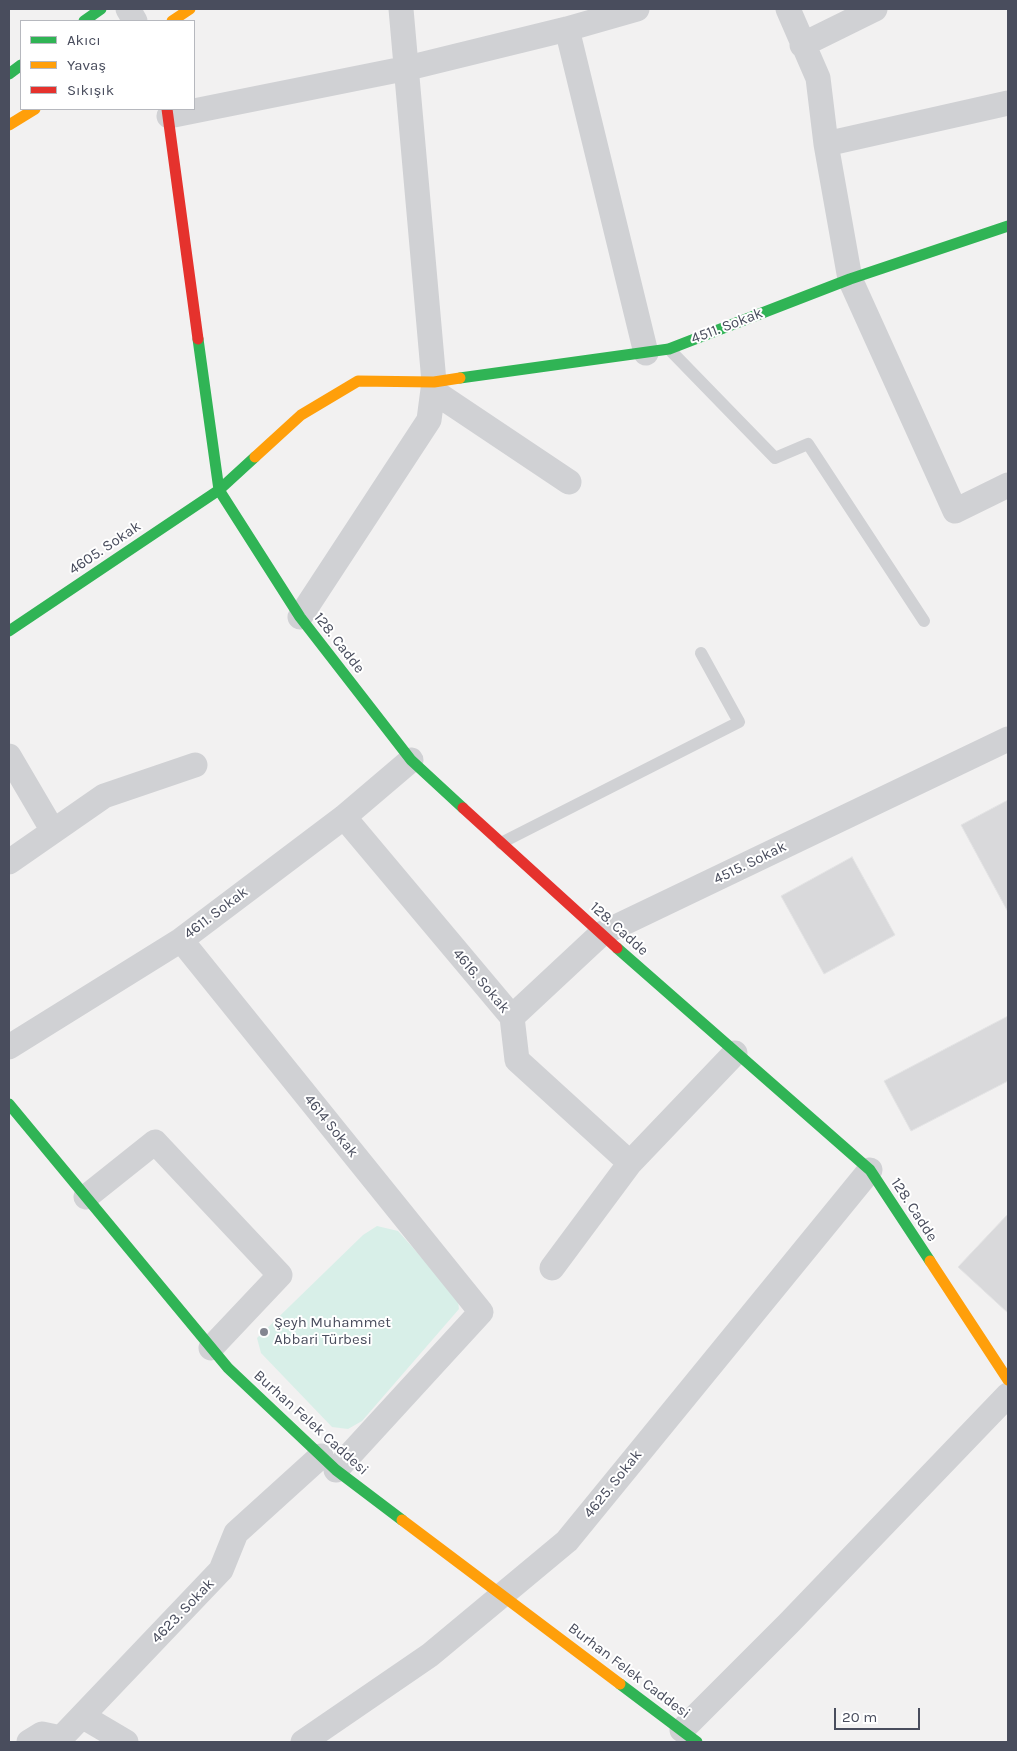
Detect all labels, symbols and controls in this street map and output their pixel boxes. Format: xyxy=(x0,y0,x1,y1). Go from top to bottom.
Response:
legend xyxy=(20,20,195,110)
text: Akıcı xyxy=(67,31,101,49)
text: Yavaş xyxy=(67,56,106,74)
text: Sıkışık xyxy=(67,81,114,99)
street label: 4511. Sokak xyxy=(689,304,765,348)
street label: 4605. Sokak xyxy=(66,517,144,579)
street label: 128. Cadde xyxy=(310,609,368,677)
street label: 4515. Sokak xyxy=(711,838,789,888)
street label: 4611. Sokak xyxy=(180,883,252,943)
street label: 128. Cadde xyxy=(586,898,652,960)
street label: 4616. Sokak xyxy=(449,945,513,1017)
street label: 4614 Sokak xyxy=(300,1091,362,1161)
street label: 128. Cadde xyxy=(887,1175,941,1245)
place label: Şeyh Muhammet Abbari Türbesi xyxy=(274,1314,391,1349)
marker: Şeyh Muhammet Abbari Türbesi xyxy=(258,1326,270,1338)
street label: Burhan Felek Caddesi xyxy=(250,1367,372,1479)
street label: 4625. Sokak xyxy=(580,1446,646,1522)
street label: 4623. Sokak xyxy=(148,1575,218,1647)
street label: Burhan Felek Caddesi xyxy=(564,1619,694,1723)
scale bar xyxy=(837,1698,923,1730)
text: 20 m xyxy=(842,1708,877,1726)

